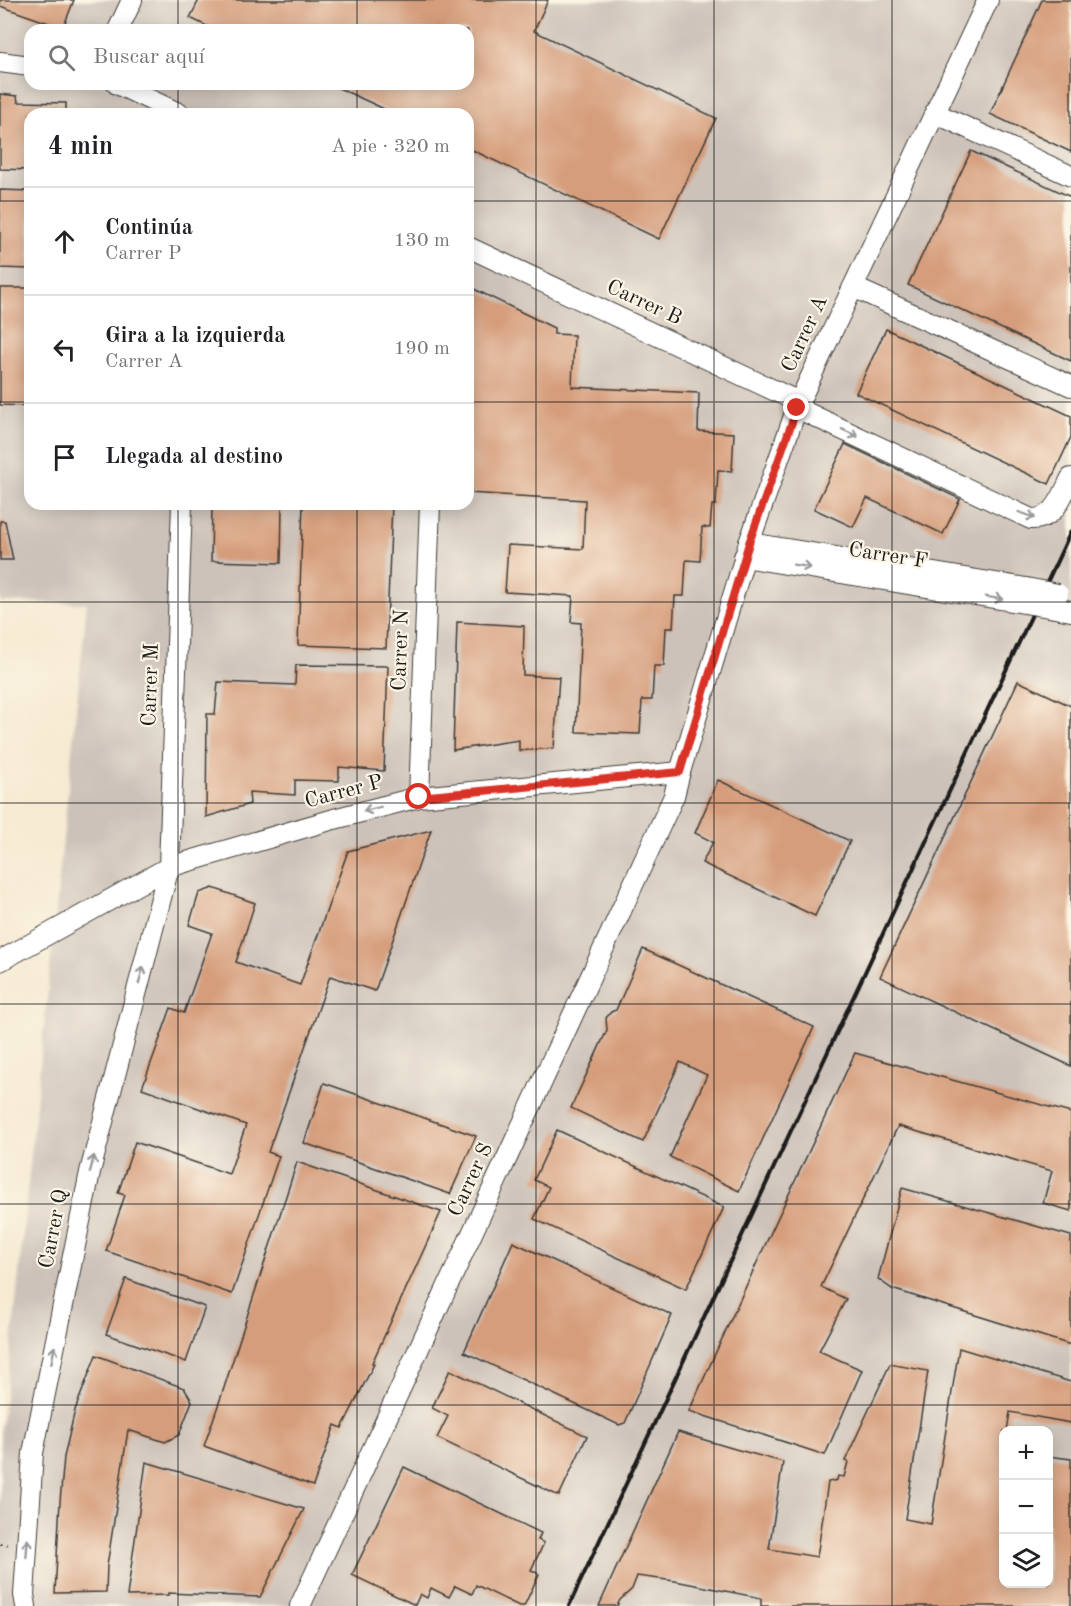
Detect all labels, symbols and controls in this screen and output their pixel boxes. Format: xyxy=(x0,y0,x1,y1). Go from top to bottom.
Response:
search box xyxy=(24,24,474,90)
icon: search xyxy=(45,41,78,74)
text: Buscar aquí xyxy=(93,46,205,68)
text: 4 min xyxy=(48,134,113,160)
text: A pie · 320 m xyxy=(331,137,450,157)
text: Continúa xyxy=(105,217,193,239)
icon: ahead xyxy=(48,225,81,258)
text: 130 m xyxy=(394,231,450,251)
text: Carrer P xyxy=(105,244,181,264)
street label: Carrer B xyxy=(603,277,685,329)
street label: Carrer A xyxy=(778,292,832,376)
text: Gira a la izquierda xyxy=(105,325,285,347)
icon: left xyxy=(48,333,81,366)
text: 190 m xyxy=(394,339,450,359)
text: Carrer A xyxy=(105,352,183,372)
route end xyxy=(783,394,809,420)
one-way arrow xyxy=(840,427,858,439)
icon: arrive xyxy=(48,441,81,474)
text: Llegada al destino xyxy=(105,446,283,468)
one-way arrow xyxy=(1017,511,1035,522)
street label: Carrer F xyxy=(847,539,929,573)
one-way arrow xyxy=(792,561,811,572)
one-way arrow xyxy=(984,593,1004,604)
street label: Carrer N xyxy=(389,609,413,691)
street label: Carrer M xyxy=(139,643,163,727)
street label: Carrer P xyxy=(303,771,385,813)
route start xyxy=(405,783,431,809)
one-way arrow xyxy=(363,804,382,816)
one-way arrow xyxy=(136,966,147,985)
street label: Carrer S xyxy=(445,1140,497,1220)
one-way arrow xyxy=(87,1155,99,1174)
street label: Carrer Q xyxy=(36,1187,72,1271)
one-way arrow xyxy=(48,1346,59,1365)
map controls xyxy=(999,1426,1053,1588)
button: + xyxy=(999,1426,1053,1480)
button: − xyxy=(999,1480,1053,1534)
button: layers xyxy=(999,1534,1053,1588)
one-way arrow xyxy=(22,1538,33,1558)

